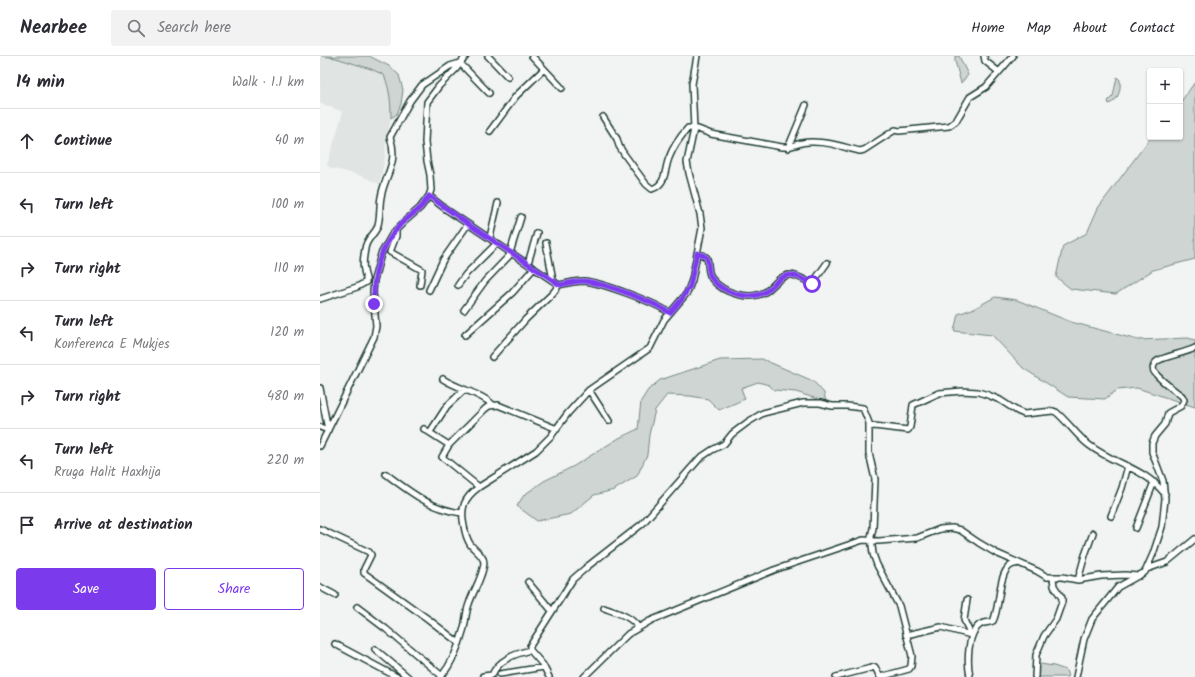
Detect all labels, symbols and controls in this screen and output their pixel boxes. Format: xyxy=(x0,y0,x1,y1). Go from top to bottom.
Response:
search box xyxy=(111,10,391,46)
text: Nearbee xyxy=(20,13,87,43)
text: Search here xyxy=(157,16,231,40)
icon: search xyxy=(125,17,147,39)
text: Home xyxy=(971,17,1005,39)
text: Map xyxy=(1027,17,1051,39)
text: About xyxy=(1073,17,1107,39)
text: Contact xyxy=(1129,17,1175,39)
map controls xyxy=(1147,68,1183,140)
button: + xyxy=(1147,68,1183,104)
text: 14 min xyxy=(16,69,65,96)
text: Walk · 1.1 km xyxy=(232,72,304,93)
button: − xyxy=(1147,104,1183,140)
text: Continue xyxy=(54,129,112,153)
icon: ahead xyxy=(16,130,38,152)
text: 40 m xyxy=(275,130,304,151)
text: Turn left xyxy=(54,193,114,217)
icon: left xyxy=(16,194,38,216)
text: 100 m xyxy=(271,194,304,215)
text: Turn right xyxy=(54,257,121,281)
icon: right xyxy=(16,258,38,280)
text: 110 m xyxy=(274,258,304,279)
route start xyxy=(803,275,821,293)
route end xyxy=(365,295,383,313)
text: Turn left xyxy=(54,310,114,334)
icon: left xyxy=(16,322,38,344)
text: 120 m xyxy=(270,322,304,343)
text: Konferenca E Mukjes xyxy=(54,334,170,355)
text: Turn right xyxy=(54,385,121,409)
icon: right xyxy=(16,386,38,408)
text: 480 m xyxy=(267,386,304,407)
text: Turn left xyxy=(54,438,114,462)
icon: left xyxy=(16,450,38,472)
text: 220 m xyxy=(267,450,304,471)
text: Rruga Halit Haxhija xyxy=(54,462,161,483)
text: Arrive at destination xyxy=(54,513,193,537)
icon: arrive xyxy=(16,514,38,536)
button: Save xyxy=(16,568,156,610)
button: Share xyxy=(164,568,304,610)

